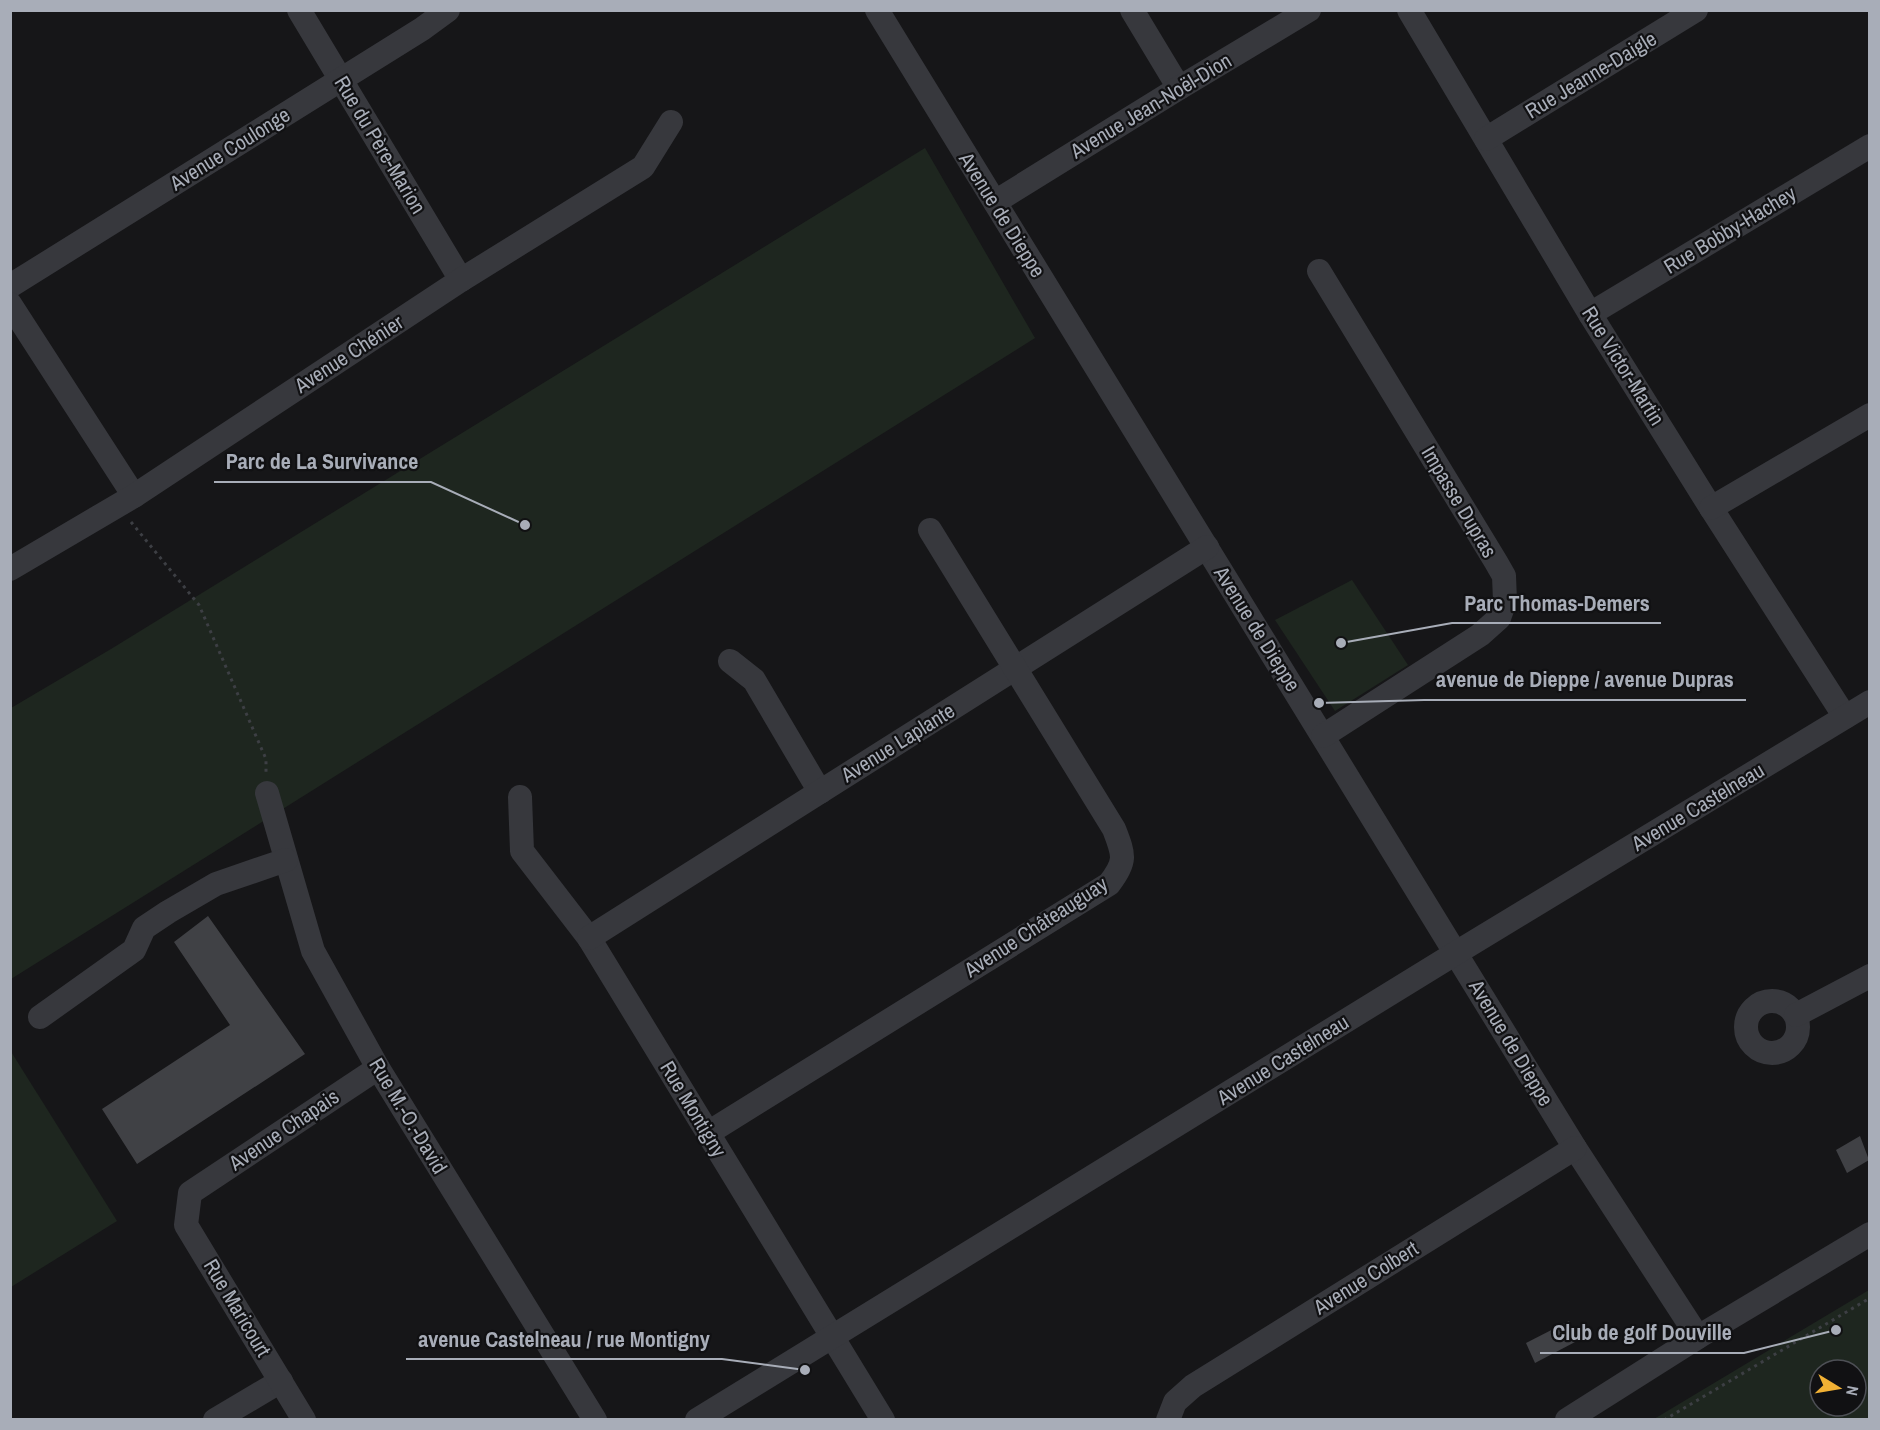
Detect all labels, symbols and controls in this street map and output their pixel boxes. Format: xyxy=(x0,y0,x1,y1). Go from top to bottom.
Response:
street label: Rue Jeanne-Daigle xyxy=(1520,24,1662,125)
street label: Avenue Jean-Noël-Dion xyxy=(1064,46,1237,166)
street label: Rue du Père-Marion xyxy=(328,70,433,219)
street label: Avenue Coulonge xyxy=(163,100,295,198)
street label: Avenue de Dieppe xyxy=(952,146,1052,283)
street label: Rue Bobby-Hachey xyxy=(1658,178,1802,280)
street label: Rue Victor-Martin xyxy=(1575,301,1672,431)
street label: Avenue Chénier xyxy=(288,307,409,400)
street label: Impasse Dupras xyxy=(1415,441,1504,563)
callout: Parc de La Survivance xyxy=(214,442,431,482)
text: Parc de La Survivance xyxy=(226,446,418,476)
street label: Avenue de Dieppe xyxy=(1207,560,1307,697)
callout: Parc Thomas-Demers xyxy=(1452,583,1661,623)
text: Parc Thomas-Demers xyxy=(1464,588,1650,618)
callout: avenue de Dieppe / avenue Dupras xyxy=(1424,660,1746,700)
text: avenue de Dieppe / avenue Dupras xyxy=(1436,664,1734,694)
street label: Avenue Laplante xyxy=(835,696,960,790)
street label: Avenue Castelneau xyxy=(1625,756,1770,858)
street label: Avenue Châteauguay xyxy=(958,869,1113,984)
street label: Avenue de Dieppe xyxy=(1462,973,1561,1111)
street label: Avenue Castelneau xyxy=(1211,1008,1354,1112)
street label: Rue M.-O.-David xyxy=(362,1052,454,1179)
street label: Rue Montigny xyxy=(653,1055,734,1162)
street label: Avenue Chapais xyxy=(222,1082,344,1178)
street label: Avenue Colbert xyxy=(1307,1234,1424,1322)
street label: Rue Maricourt xyxy=(197,1254,278,1362)
callout: Club de golf Douville xyxy=(1540,1313,1744,1353)
text: Club de golf Douville xyxy=(1552,1317,1732,1347)
callout: avenue Castelneau / rue Montigny xyxy=(406,1319,722,1359)
text: avenue Castelneau / rue Montigny xyxy=(418,1324,710,1354)
north arrow xyxy=(1808,1358,1868,1418)
text: N xyxy=(1841,1384,1864,1398)

